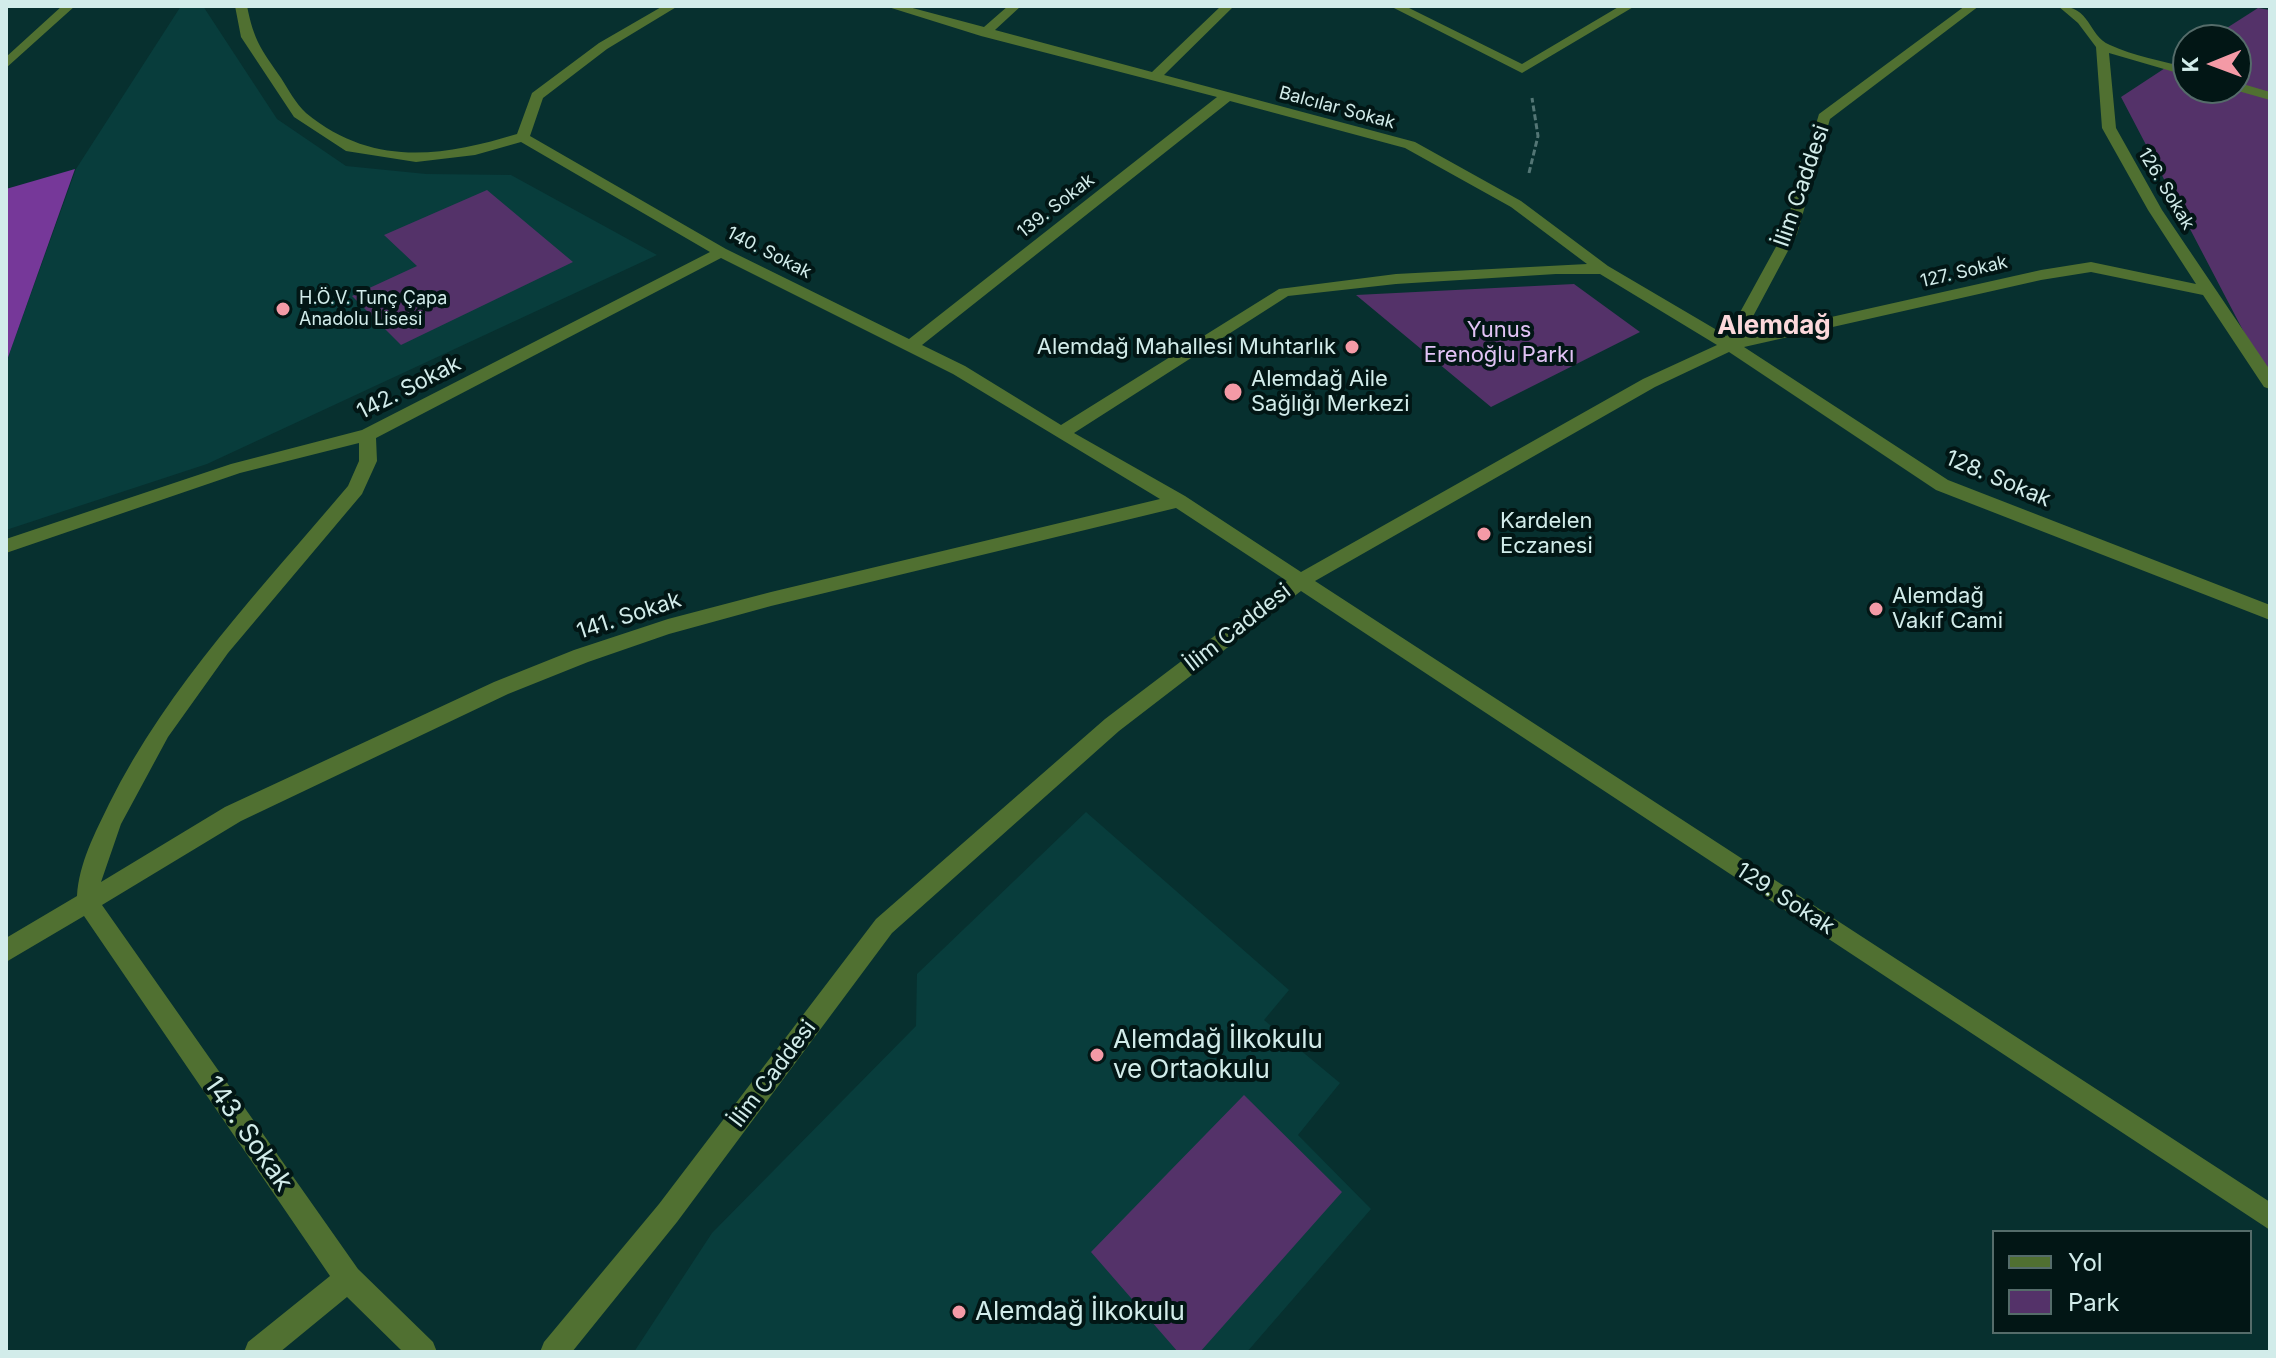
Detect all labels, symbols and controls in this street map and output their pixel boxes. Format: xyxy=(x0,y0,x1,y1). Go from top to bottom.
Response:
north arrow xyxy=(2172,24,2252,104)
text: K xyxy=(2177,56,2203,73)
street label: Balcılar Sokak xyxy=(1277,82,1397,134)
street label: İlim Caddesi xyxy=(1769,122,1835,250)
street label: 126. Sokak xyxy=(2133,144,2199,234)
street label: 139. Sokak xyxy=(1013,169,1099,243)
street label: 140. Sokak xyxy=(723,222,815,284)
street label: 127. Sokak xyxy=(1918,252,2010,292)
place label: H.Ö.V. Tunç Çapa Anadolu Lisesi xyxy=(299,288,447,330)
marker: H.Ö.V. Tunç Çapa Anadolu Lisesi xyxy=(274,300,292,318)
district label: Alemdağ xyxy=(1717,310,1831,342)
park label: Yunus Erenoğlu Parkı xyxy=(1424,317,1574,368)
place label: Alemdağ Mahallesi Muhtarlık xyxy=(1037,334,1336,360)
marker: Alemdağ Mahallesi Muhtarlık xyxy=(1343,338,1361,356)
street label: 142. Sokak xyxy=(353,351,465,425)
place label: Alemdağ Aile Sağlığı Merkezi xyxy=(1251,366,1410,418)
marker: Alemdağ Aile Sağlığı Merkezi xyxy=(1222,381,1244,403)
street label: 128. Sokak xyxy=(1941,445,2055,513)
place label: Kardelen Eczanesi xyxy=(1500,508,1593,560)
marker: Kardelen Eczanesi xyxy=(1475,525,1493,543)
street label: İlim Caddesi xyxy=(1180,578,1296,678)
place label: Alemdağ Vakıf Cami xyxy=(1892,583,2003,634)
street label: 141. Sokak xyxy=(574,587,684,645)
marker: Alemdağ Vakıf Cami xyxy=(1867,600,1885,618)
street label: 129. Sokak xyxy=(1731,857,1839,941)
street label: İlim Caddesi xyxy=(724,1015,822,1133)
place label: Alemdağ İlkokulu ve Ortaokulu xyxy=(1113,1024,1323,1086)
marker: Alemdağ İlkokulu ve Ortaokulu xyxy=(1088,1046,1106,1064)
street label: 143. Sokak xyxy=(197,1071,299,1197)
legend xyxy=(1992,1230,2252,1334)
text: Yol xyxy=(2068,1248,2103,1277)
text: Park xyxy=(2068,1288,2119,1317)
place label: Alemdağ İlkokulu xyxy=(975,1296,1185,1328)
marker: Alemdağ İlkokulu xyxy=(950,1303,968,1321)

